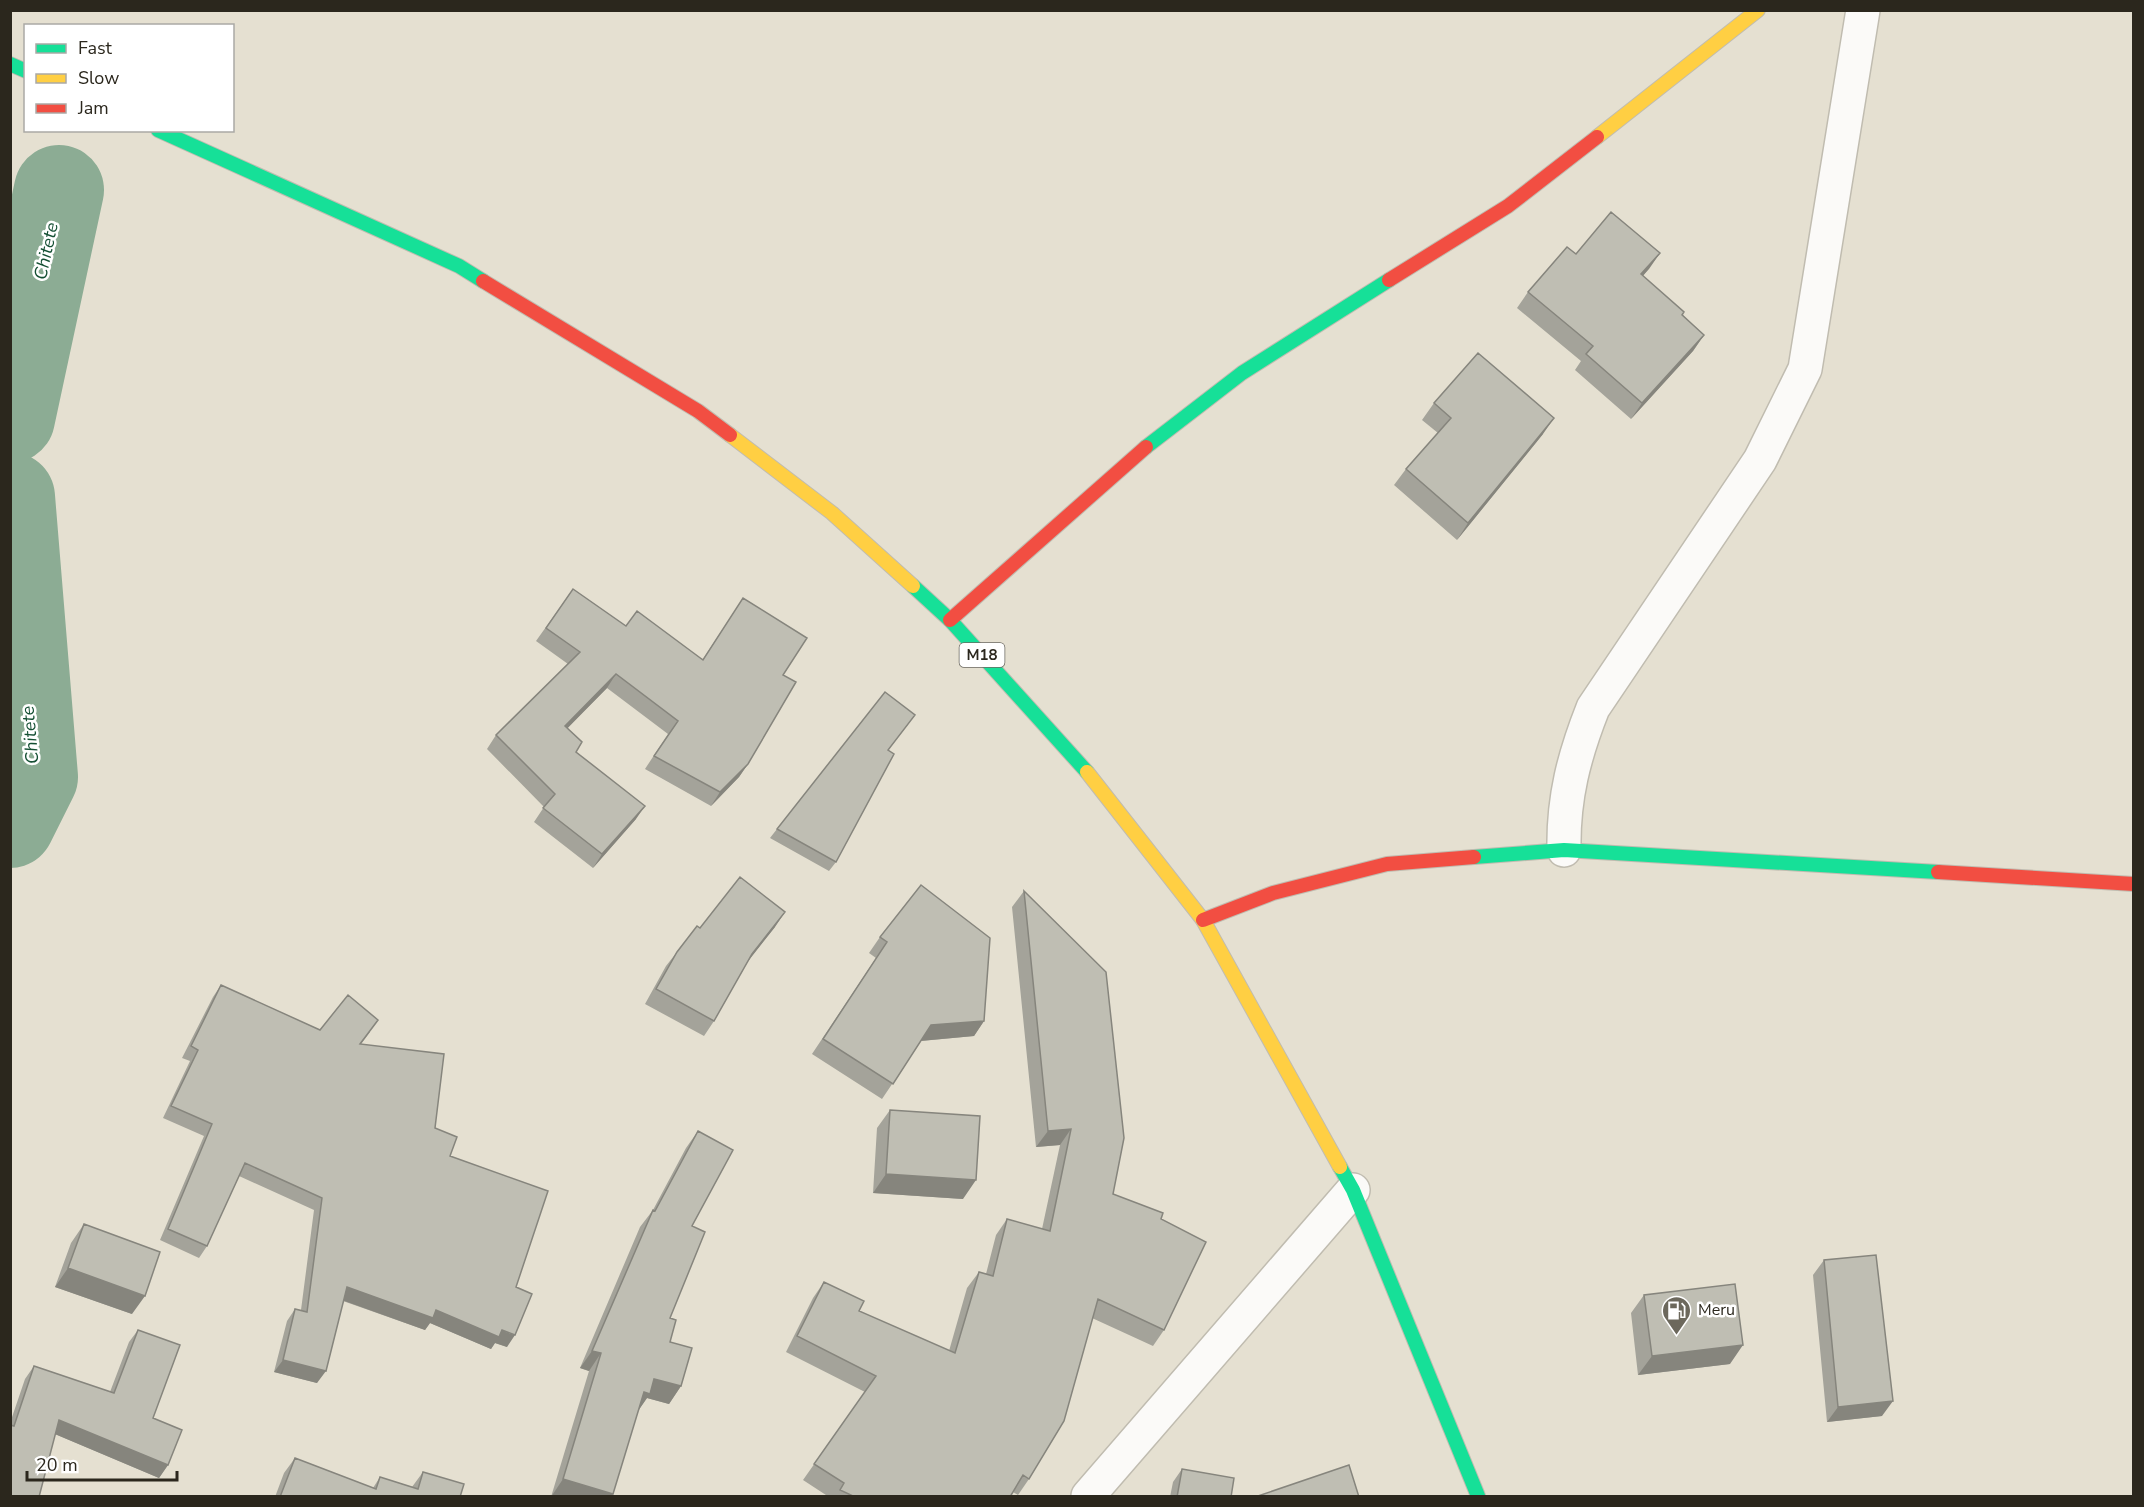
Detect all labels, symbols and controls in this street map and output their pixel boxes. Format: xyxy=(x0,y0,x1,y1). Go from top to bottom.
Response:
legend xyxy=(24,24,234,132)
text: Fast xyxy=(78,36,113,60)
text: Slow xyxy=(78,66,119,90)
text: Jam xyxy=(77,96,109,120)
water label: Chitete xyxy=(28,220,64,282)
road number: M18 xyxy=(960,643,1004,667)
water label: Chitete xyxy=(15,705,44,765)
fuel station icon: Meru xyxy=(1661,1294,1693,1336)
place label: Meru xyxy=(1698,1299,1735,1321)
scale bar xyxy=(27,1444,177,1482)
text: 20 m xyxy=(36,1453,78,1477)

